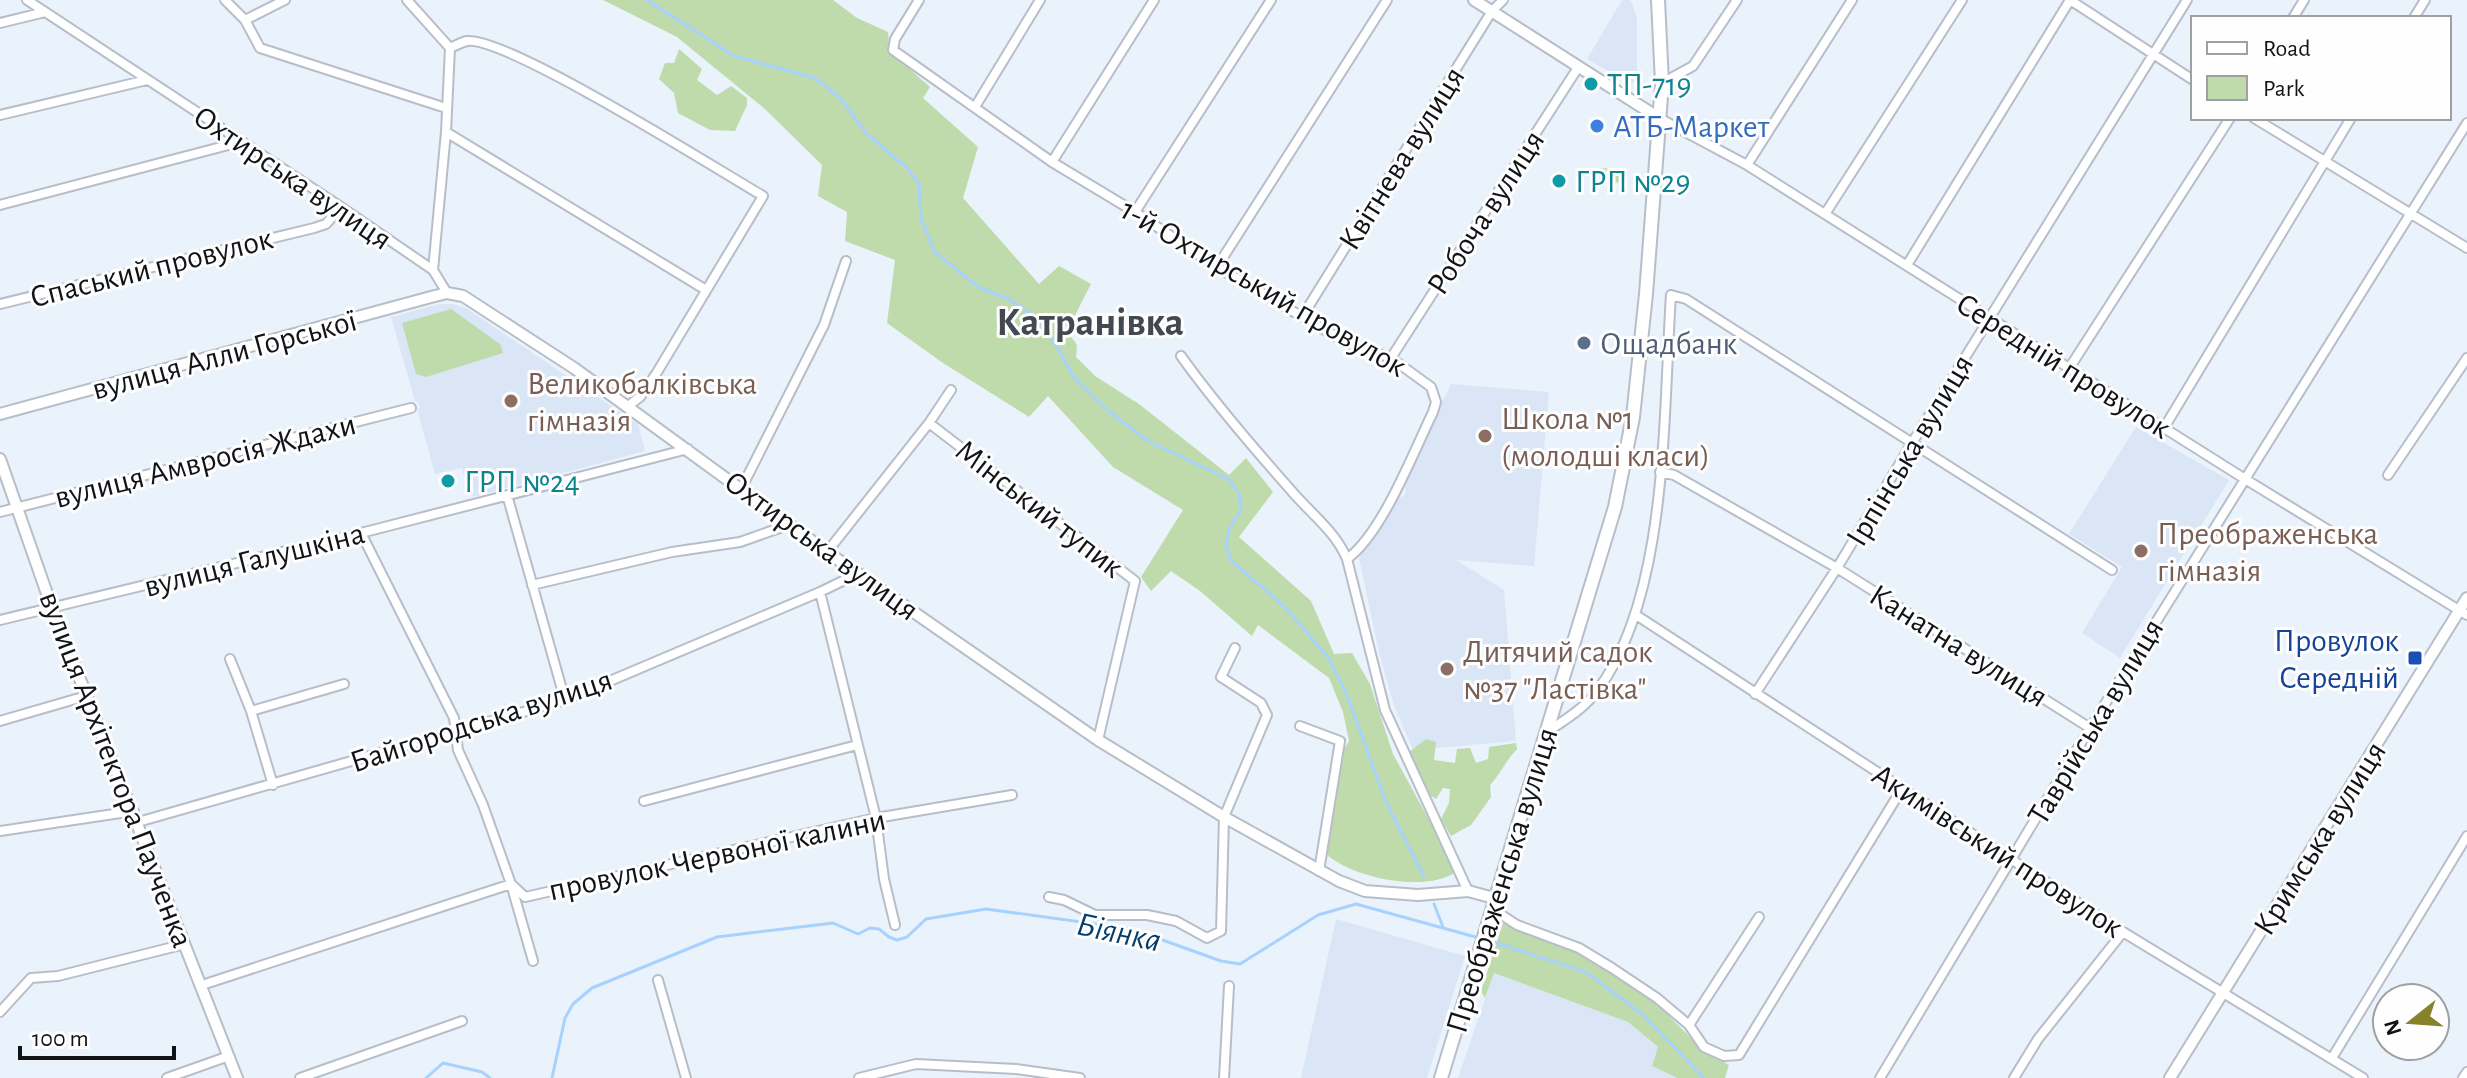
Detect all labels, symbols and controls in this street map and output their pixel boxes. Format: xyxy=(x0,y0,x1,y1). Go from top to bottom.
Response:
legend xyxy=(2191,16,2451,120)
text: Road xyxy=(2263,37,2311,61)
street label: Квітнева вулиця xyxy=(1333,61,1471,256)
place label: ТП-719 xyxy=(1607,69,1692,101)
marker: ТП-719 xyxy=(1582,75,1600,93)
text: Park xyxy=(2263,77,2304,101)
street label: Охтирська вулиця xyxy=(188,100,397,256)
place label: АТБ-Маркет xyxy=(1613,111,1770,143)
marker: АТБ-Маркет xyxy=(1588,117,1606,135)
street label: Робоча вулиця xyxy=(1421,125,1551,300)
place label: ГРП №29 xyxy=(1575,166,1691,198)
marker: ГРП №29 xyxy=(1550,172,1568,190)
street label: 1-й Охтирський провулок xyxy=(1115,193,1412,383)
street label: Спаський провулок xyxy=(27,222,276,314)
street label: Середній провулок xyxy=(1951,287,2177,445)
district label: Катранівка xyxy=(996,303,1184,343)
street label: вулиця Алли Горської xyxy=(89,304,360,406)
place label: Ощадбанк xyxy=(1600,328,1738,360)
marker: Ощадбанк xyxy=(1575,334,1593,352)
street label: Ірпінська вулиця xyxy=(1840,349,1979,552)
place label: Великобалківська гімназія xyxy=(527,368,757,437)
marker: Великобалківська гімназія xyxy=(502,392,520,410)
place label: Школа №1 (молодші класи) xyxy=(1501,403,1710,472)
street label: вулиця Амвросія Ждахи xyxy=(51,408,359,514)
marker: Школа №1 (молодші класи) xyxy=(1476,427,1494,445)
street label: Мінський тупик xyxy=(950,434,1129,584)
street label: Охтирська вулиця xyxy=(718,465,924,627)
place label: ГРП №24 xyxy=(464,466,580,498)
marker: ГРП №24 xyxy=(439,472,457,490)
street label: вулиця Галушкіна xyxy=(141,517,368,603)
place label: Преображенська гімназія xyxy=(2157,518,2378,587)
marker: Преображенська гімназія xyxy=(2132,542,2150,560)
street label: Канатна вулиця xyxy=(1864,578,2053,713)
street label: вулиця Архітектора Паученка xyxy=(33,587,199,952)
street label: Таврійська вулиця xyxy=(2022,613,2170,830)
place label: Провулок Середній xyxy=(2274,625,2399,694)
place label: Дитячий садок №37 "Ластівка" xyxy=(1463,636,1653,705)
marker: Провулок Середній xyxy=(2406,649,2424,667)
marker: Дитячий садок №37 "Ластівка" xyxy=(1438,660,1456,678)
street label: Байгородська вулиця xyxy=(346,663,616,778)
street label: Преображенська вулиця xyxy=(1440,724,1564,1037)
street label: Кримська вулиця xyxy=(2248,736,2392,941)
street label: Акимівський провулок xyxy=(1866,758,2129,944)
street label: провулок Червоної калини xyxy=(546,804,889,906)
water label: Біянка xyxy=(1073,907,1164,958)
north arrow xyxy=(2371,982,2451,1062)
scale bar xyxy=(20,1010,174,1060)
text: N xyxy=(2380,1017,2406,1038)
text: 100 m xyxy=(32,1027,89,1051)

